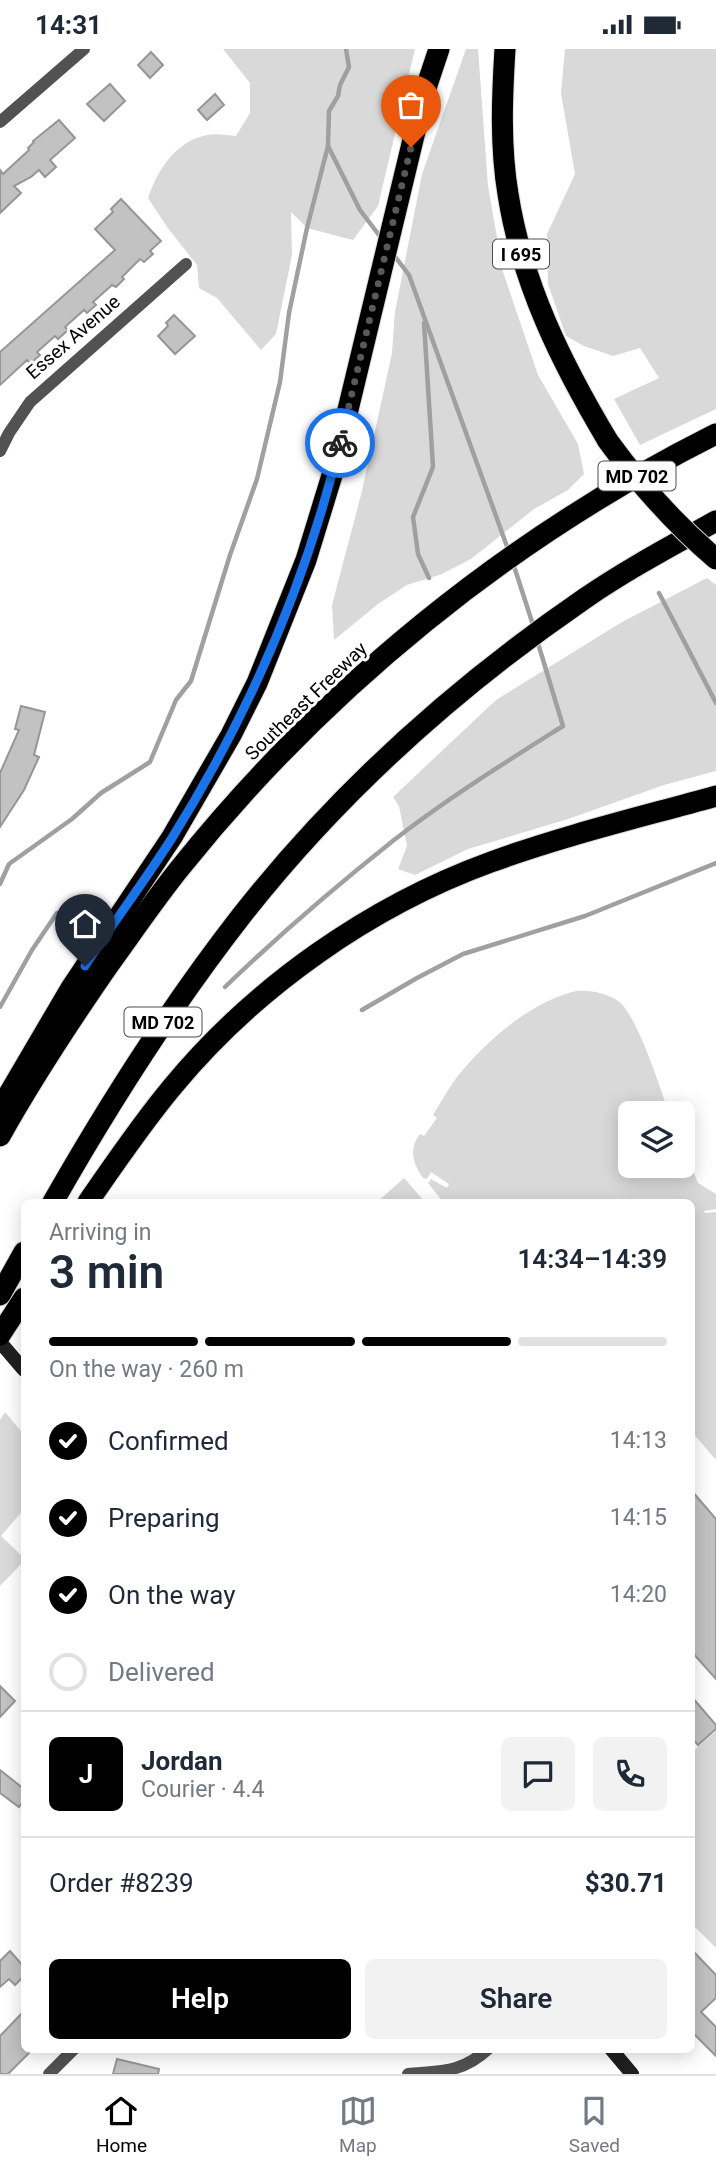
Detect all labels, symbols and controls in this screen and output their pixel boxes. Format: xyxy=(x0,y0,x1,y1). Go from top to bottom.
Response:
text: 14:31 xyxy=(35,10,102,40)
pin xyxy=(381,75,441,147)
icon: bag xyxy=(392,86,430,124)
road number: I 695 xyxy=(493,239,549,269)
street label: Essex Avenue xyxy=(21,290,125,384)
courier xyxy=(305,408,375,478)
icon: bike xyxy=(321,424,359,462)
road number: MD 702 xyxy=(598,461,676,491)
street label: Southeast Freeway xyxy=(240,637,372,765)
pin xyxy=(55,894,115,966)
icon: home xyxy=(66,905,104,943)
road number: MD 702 xyxy=(124,1007,202,1037)
map controls xyxy=(618,1101,695,1178)
button: layers xyxy=(618,1101,695,1178)
text: Arriving in xyxy=(49,1219,152,1246)
text: 14:34–14:39 xyxy=(517,1244,667,1274)
text: 3 min xyxy=(49,1245,164,1299)
text: On the way · 260 m xyxy=(49,1356,244,1383)
icon: check xyxy=(49,1422,87,1460)
text: Confirmed xyxy=(108,1426,229,1456)
text: 14:13 xyxy=(610,1427,667,1454)
icon: check xyxy=(49,1499,87,1537)
text: Preparing xyxy=(108,1503,220,1533)
text: 14:15 xyxy=(610,1504,667,1531)
icon: check xyxy=(49,1576,87,1614)
text: On the way xyxy=(108,1580,236,1610)
text: 14:20 xyxy=(610,1581,667,1608)
text: Delivered xyxy=(108,1657,215,1687)
button: chat xyxy=(501,1737,575,1811)
button: phone xyxy=(593,1737,667,1811)
text: Jordan xyxy=(141,1746,223,1776)
text: J xyxy=(79,1759,93,1789)
text: Courier · 4.4 xyxy=(141,1776,264,1803)
text: Order #8239 xyxy=(49,1868,194,1898)
text: $30.71 xyxy=(585,1868,667,1898)
button: Help xyxy=(49,1959,351,2039)
button: Share xyxy=(365,1959,667,2039)
tab: Home xyxy=(96,2092,147,2157)
tab: Map xyxy=(339,2092,377,2157)
tab: Saved xyxy=(569,2092,620,2157)

